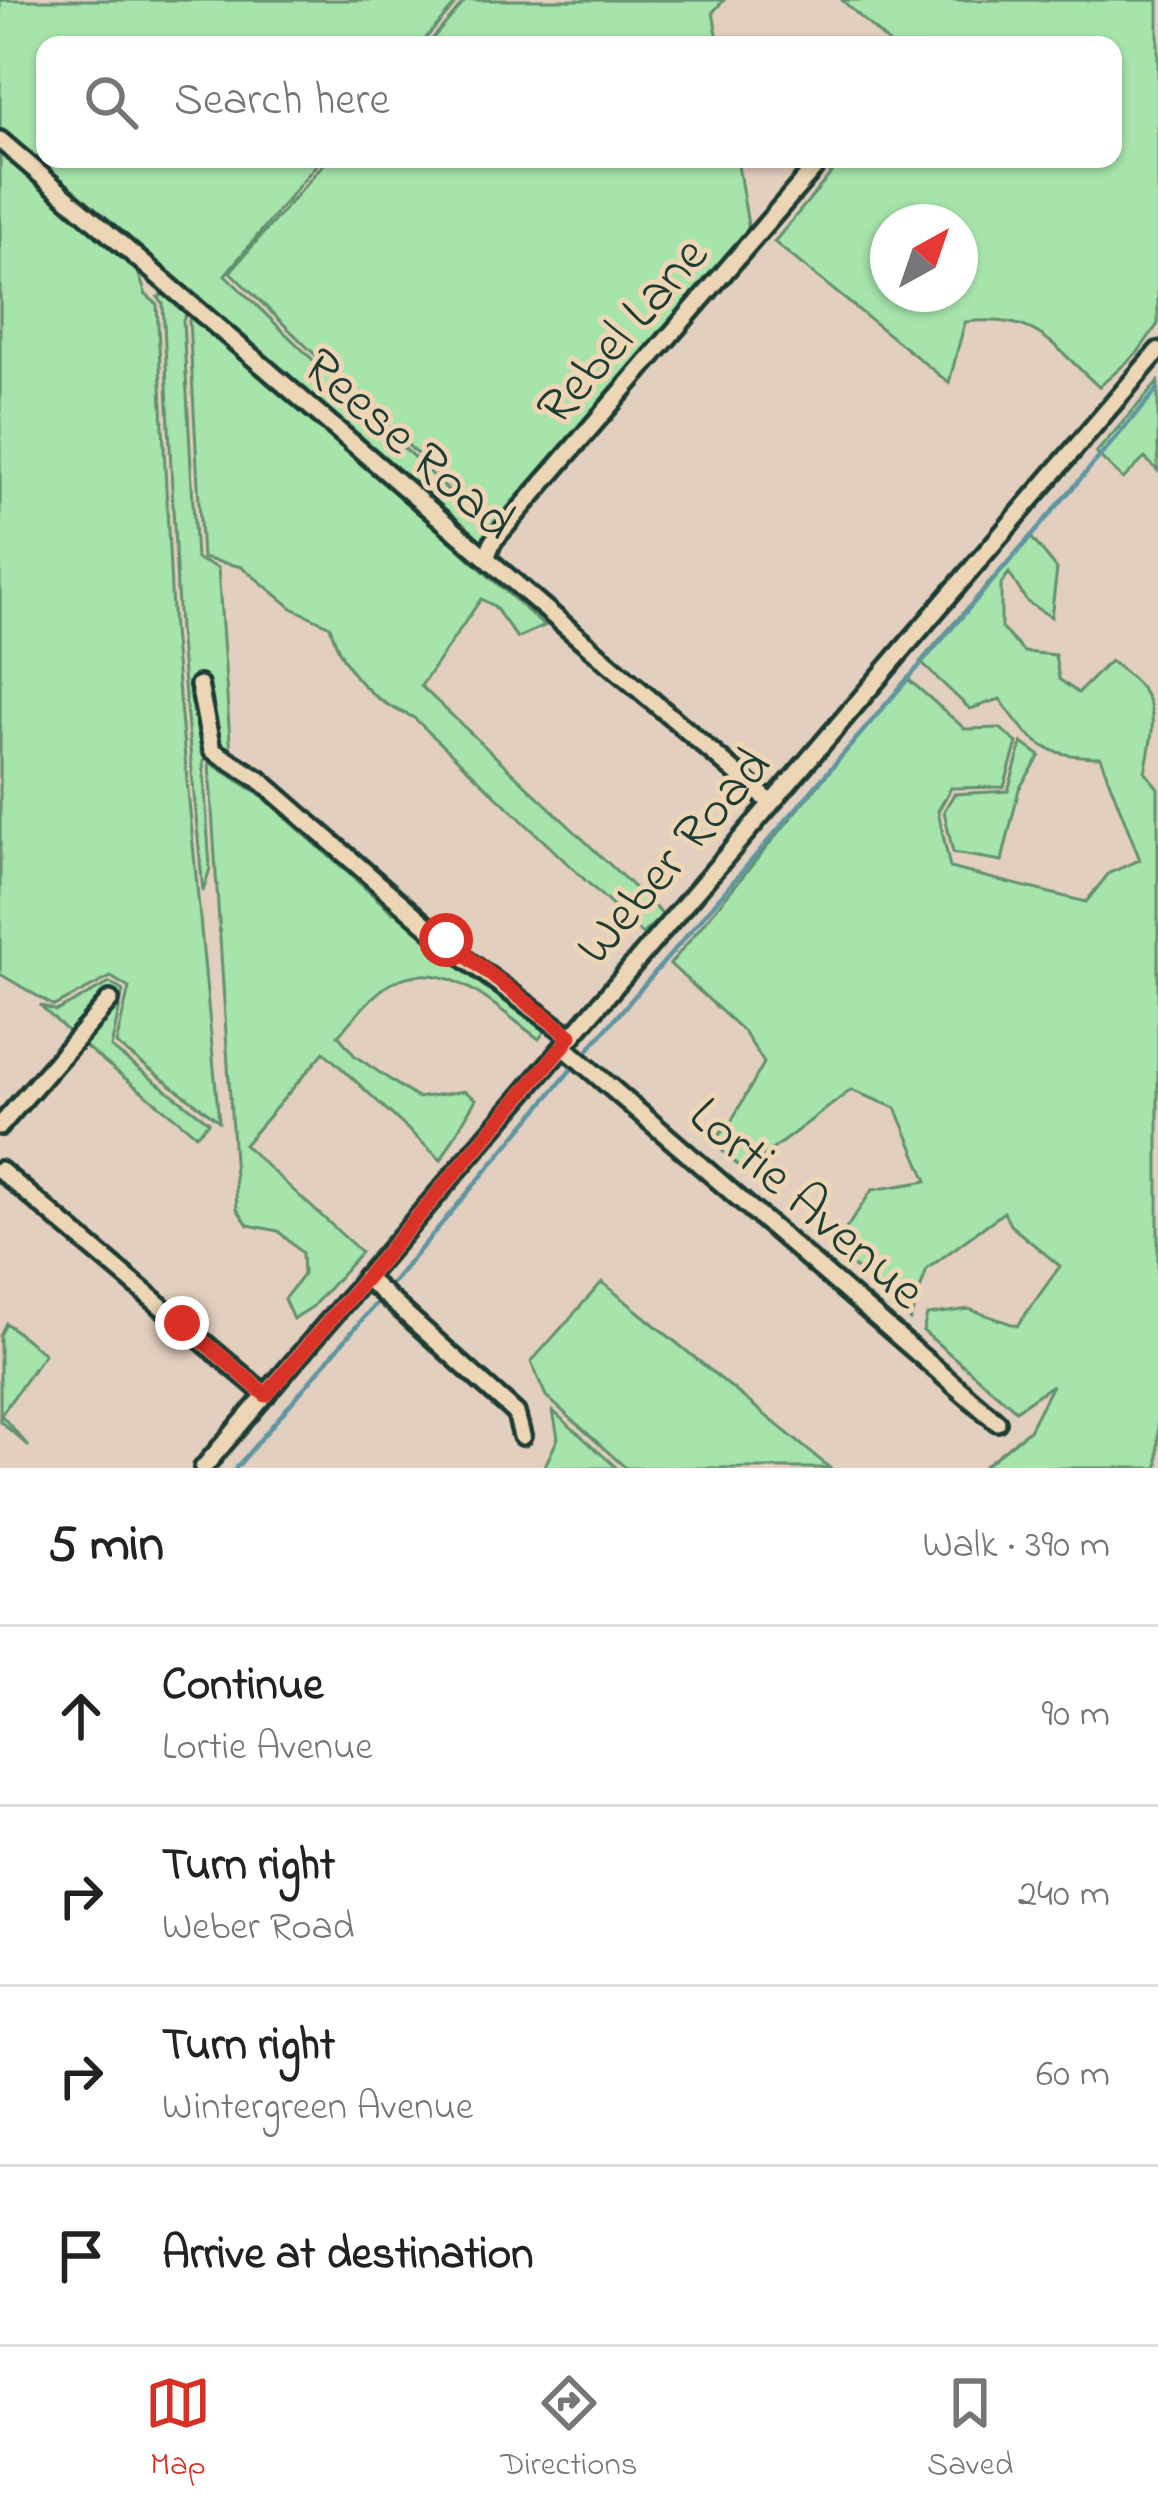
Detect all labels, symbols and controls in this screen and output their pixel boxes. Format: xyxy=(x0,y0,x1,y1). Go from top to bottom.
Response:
search box xyxy=(36,36,1122,168)
icon: search xyxy=(78,69,144,135)
text: Search here xyxy=(174,69,390,135)
north arrow xyxy=(870,204,978,312)
street label: Rebel Lane xyxy=(520,220,730,445)
street label: Reese Road xyxy=(283,332,531,562)
street label: Weber Road xyxy=(559,732,792,984)
route start xyxy=(419,913,473,967)
street label: Lortie Avenue xyxy=(669,1080,941,1331)
route end xyxy=(155,1296,209,1350)
text: 5 min xyxy=(48,1509,164,1584)
text: Walk · 390 m xyxy=(923,1518,1110,1575)
text: Continue xyxy=(162,1654,323,1720)
icon: ahead xyxy=(48,1683,114,1749)
text: 90 m xyxy=(1041,1687,1110,1744)
text: Lortie Avenue xyxy=(162,1720,373,1777)
text: Turn right xyxy=(162,1834,335,1900)
icon: right xyxy=(48,1863,114,1929)
text: 240 m xyxy=(1018,1867,1110,1924)
text: Weber Road xyxy=(162,1900,354,1957)
text: Turn right xyxy=(162,2014,335,2080)
icon: right xyxy=(48,2043,114,2109)
text: 60 m xyxy=(1036,2047,1110,2104)
text: Wintergreen Avenue xyxy=(162,2080,473,2137)
icon: arrive xyxy=(48,2223,114,2289)
text: Arrive at destination xyxy=(162,2223,533,2289)
tab: Map xyxy=(145,2370,211,2490)
tab: Directions xyxy=(500,2370,638,2490)
tab: Saved xyxy=(927,2370,1013,2490)

